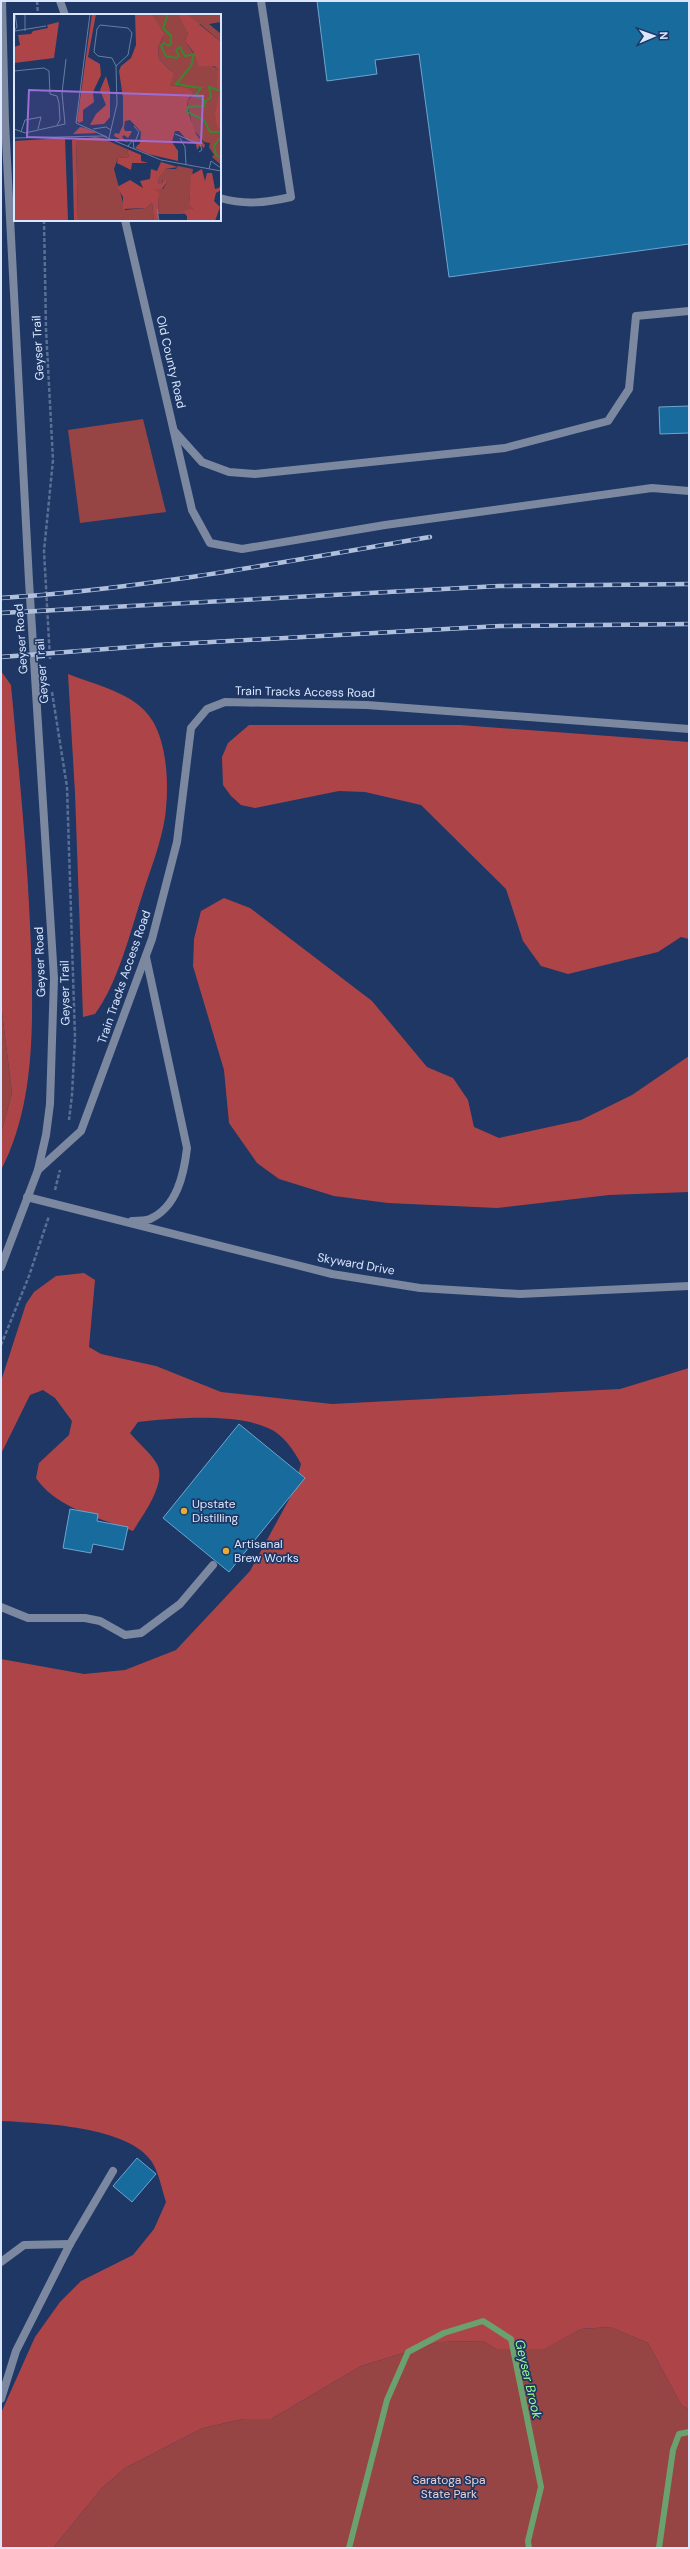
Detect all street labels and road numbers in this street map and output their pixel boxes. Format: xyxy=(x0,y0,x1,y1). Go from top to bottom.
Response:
street label: Old County Road xyxy=(153,314,189,410)
street label: Geyser Trail xyxy=(28,315,48,381)
street label: Geyser Road xyxy=(11,603,31,675)
street label: Geyser Trail xyxy=(32,638,52,704)
street label: Train Tracks Access Road xyxy=(235,683,375,701)
street label: Train Tracks Access Road xyxy=(94,908,154,1046)
street label: Geyser Road xyxy=(31,927,49,997)
street label: Geyser Trail xyxy=(56,960,74,1026)
street label: Skyward Drive xyxy=(316,1249,396,1279)

